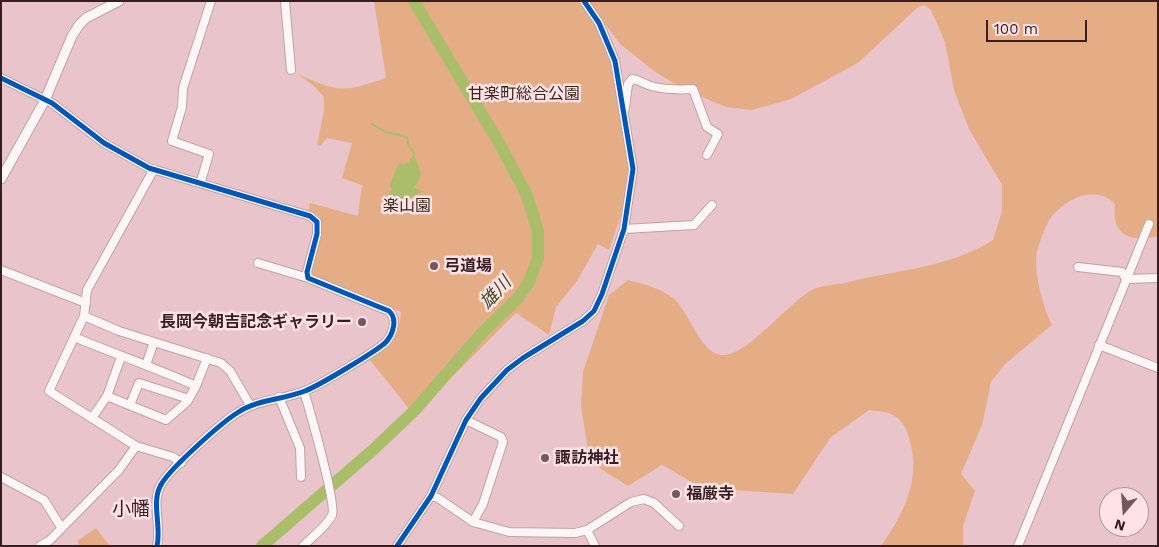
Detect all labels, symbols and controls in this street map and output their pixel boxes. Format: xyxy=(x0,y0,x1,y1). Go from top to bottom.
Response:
scale bar xyxy=(989,10,1090,42)
text: 100 m xyxy=(994,20,1038,38)
park label: 甘楽町総合公園 xyxy=(468,84,580,104)
park label: 楽山園 xyxy=(383,196,431,216)
place label: 弓道場 xyxy=(444,256,492,276)
marker: 弓道場 xyxy=(428,260,440,272)
water label: 雄川 xyxy=(476,272,516,314)
place label: 長岡今朝吉記念ギャラリー xyxy=(160,312,352,332)
marker: 長岡今朝吉記念ギャラリー xyxy=(356,316,368,328)
place label: 諏訪神社 xyxy=(555,448,619,468)
marker: 諏訪神社 xyxy=(539,452,551,464)
place label: 福厳寺 xyxy=(686,484,734,504)
north arrow xyxy=(1099,487,1149,537)
marker: 福厳寺 xyxy=(670,488,682,500)
district label: 小幡 xyxy=(112,498,150,520)
text: N xyxy=(1112,516,1127,535)

